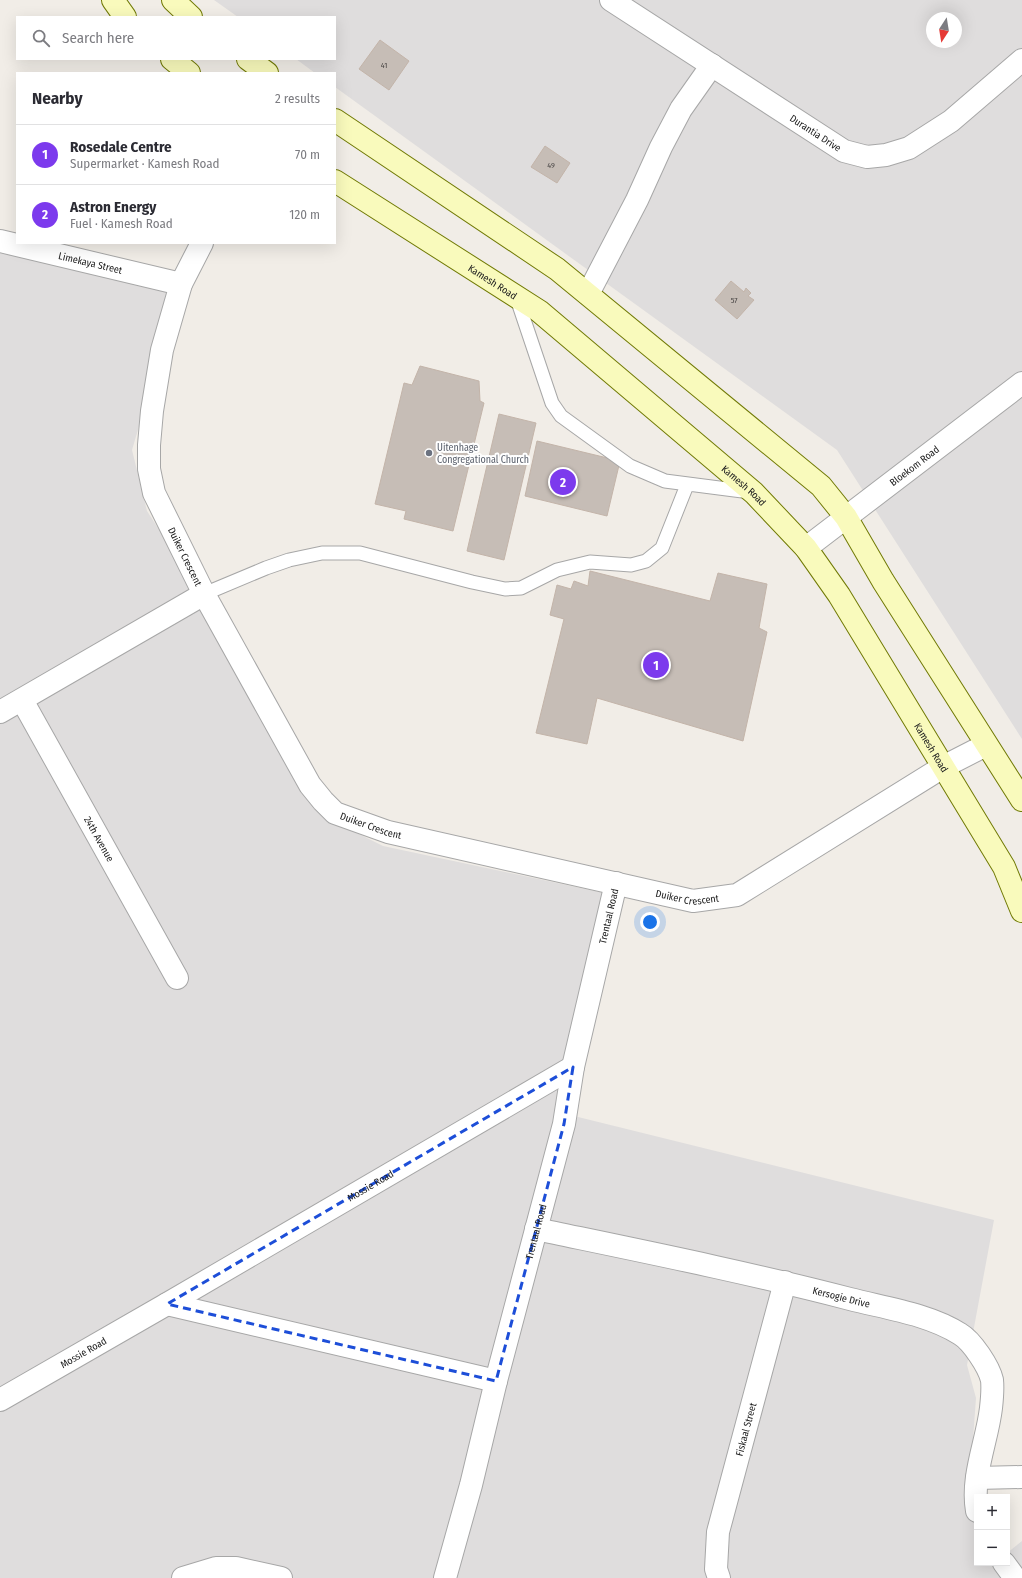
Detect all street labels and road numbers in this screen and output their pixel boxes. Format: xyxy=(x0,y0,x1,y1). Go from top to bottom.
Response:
street label: Durantia Drive xyxy=(787,113,843,155)
street label: Limekaya Street xyxy=(57,250,124,277)
street label: Kamesh Road xyxy=(466,262,519,302)
street label: Bloekom Road xyxy=(888,444,942,489)
street label: Kamesh Road xyxy=(719,463,768,509)
street label: Duiker Crescent xyxy=(165,526,204,589)
street label: Kamesh Road xyxy=(911,721,950,775)
street label: Duiker Crescent xyxy=(338,810,403,842)
street label: 24th Avenue xyxy=(81,815,116,864)
street label: Trentaal Road xyxy=(597,888,621,945)
street label: Duiker Crescent xyxy=(654,888,720,908)
street label: Mossie Road xyxy=(346,1168,396,1204)
street label: Trentaal Road xyxy=(523,1203,549,1261)
street label: Kersogie Drive xyxy=(811,1285,871,1311)
street label: Mossie Road xyxy=(58,1335,109,1371)
street label: Fiskaal Street xyxy=(734,1401,760,1457)

